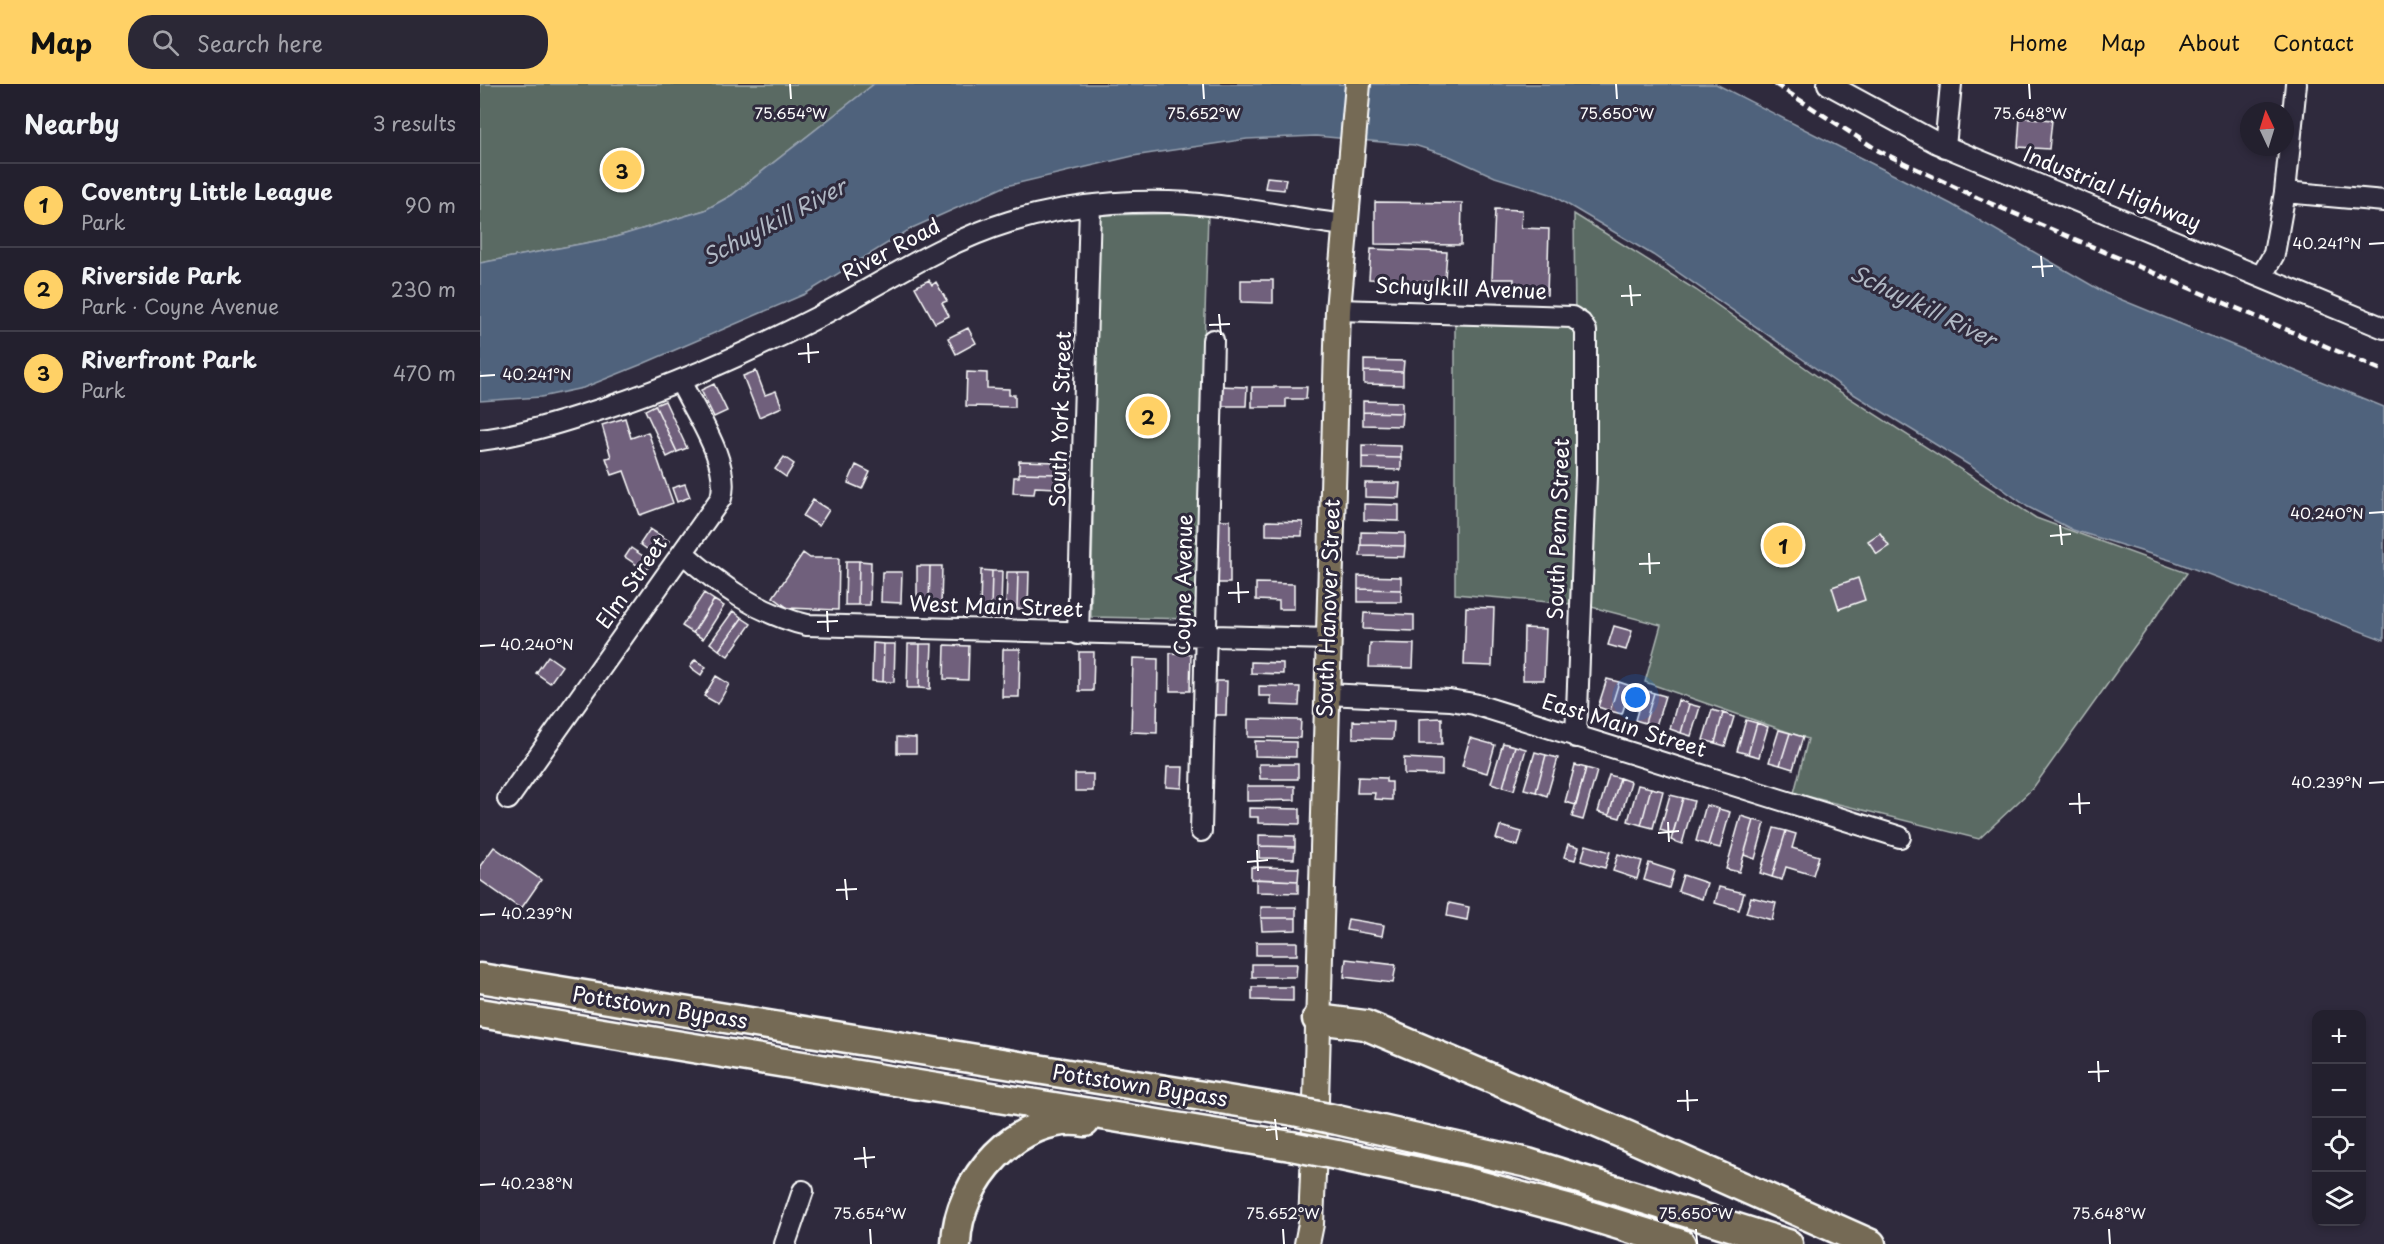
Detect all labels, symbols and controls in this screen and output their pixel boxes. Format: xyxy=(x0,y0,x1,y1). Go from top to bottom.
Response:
search box xyxy=(128,15,548,69)
text: Map xyxy=(30,21,92,64)
icon: search xyxy=(149,26,182,59)
text: Search here xyxy=(197,26,323,59)
text: Home xyxy=(2009,26,2068,58)
text: Map xyxy=(2101,26,2146,58)
text: About xyxy=(2179,26,2240,58)
text: Contact xyxy=(2273,26,2354,58)
text: 75.654°W xyxy=(754,101,828,124)
text: 75.652°W xyxy=(1167,101,1241,124)
text: 75.650°W xyxy=(1580,101,1655,124)
text: 75.648°W xyxy=(1993,101,2067,124)
north arrow xyxy=(2240,102,2294,156)
text: Nearby xyxy=(24,104,119,143)
text: 3 results xyxy=(373,108,456,138)
street label: Industrial Highway xyxy=(2019,137,2207,237)
pin: 3 xyxy=(602,148,642,193)
water label: Schuylkill River xyxy=(695,167,854,272)
text: Coventry Little League xyxy=(81,174,333,207)
text: 1 xyxy=(39,190,48,220)
text: 90 m xyxy=(405,190,456,220)
text: Park xyxy=(81,207,126,237)
street label: River Road xyxy=(835,209,945,288)
text: 40.241°N xyxy=(2293,231,2361,254)
water label: Schuylkill River xyxy=(1845,255,2005,356)
text: Riverside Park xyxy=(81,258,241,291)
street label: Schuylkill Avenue xyxy=(1375,268,1548,306)
text: 2 xyxy=(36,274,51,304)
text: 230 m xyxy=(391,274,456,304)
text: Park · Coyne Avenue xyxy=(81,291,279,321)
street label: South York Street xyxy=(1040,330,1078,508)
text: Riverfront Park xyxy=(81,342,257,375)
text: 3 xyxy=(37,358,50,388)
text: 470 m xyxy=(393,358,456,388)
text: 40.241°N xyxy=(503,362,571,385)
text: Park xyxy=(81,375,126,405)
pin: 2 xyxy=(1128,394,1168,438)
street label: South Penn Street xyxy=(1538,438,1576,620)
street label: South Hanover Street xyxy=(1307,498,1347,718)
text: 40.240°N xyxy=(2290,501,2364,524)
street label: Coyne Avenue xyxy=(1165,514,1199,656)
pin: 1 xyxy=(1764,522,1802,568)
street label: Elm Street xyxy=(587,529,674,635)
street label: West Main Street xyxy=(908,586,1084,624)
text: 40.240°N xyxy=(500,632,574,655)
your location xyxy=(1621,683,1650,712)
street label: East Main Street xyxy=(1539,684,1711,764)
text: 40.239°N xyxy=(2291,770,2363,793)
text: 40.239°N xyxy=(501,901,573,924)
street label: Pottstown Bypass xyxy=(570,976,750,1036)
map controls xyxy=(2312,1010,2366,1226)
button: + xyxy=(2312,1010,2366,1064)
street label: Pottstown Bypass xyxy=(1050,1054,1230,1114)
button: − xyxy=(2312,1064,2366,1118)
button: locate xyxy=(2312,1118,2366,1172)
text: 40.238°N xyxy=(501,1171,573,1194)
button: layers xyxy=(2312,1172,2366,1226)
text: 75.654°W xyxy=(833,1201,907,1224)
text: 75.652°W xyxy=(1246,1201,1320,1224)
text: 75.650°W xyxy=(1659,1201,1734,1224)
text: 75.648°W xyxy=(2072,1201,2146,1224)

